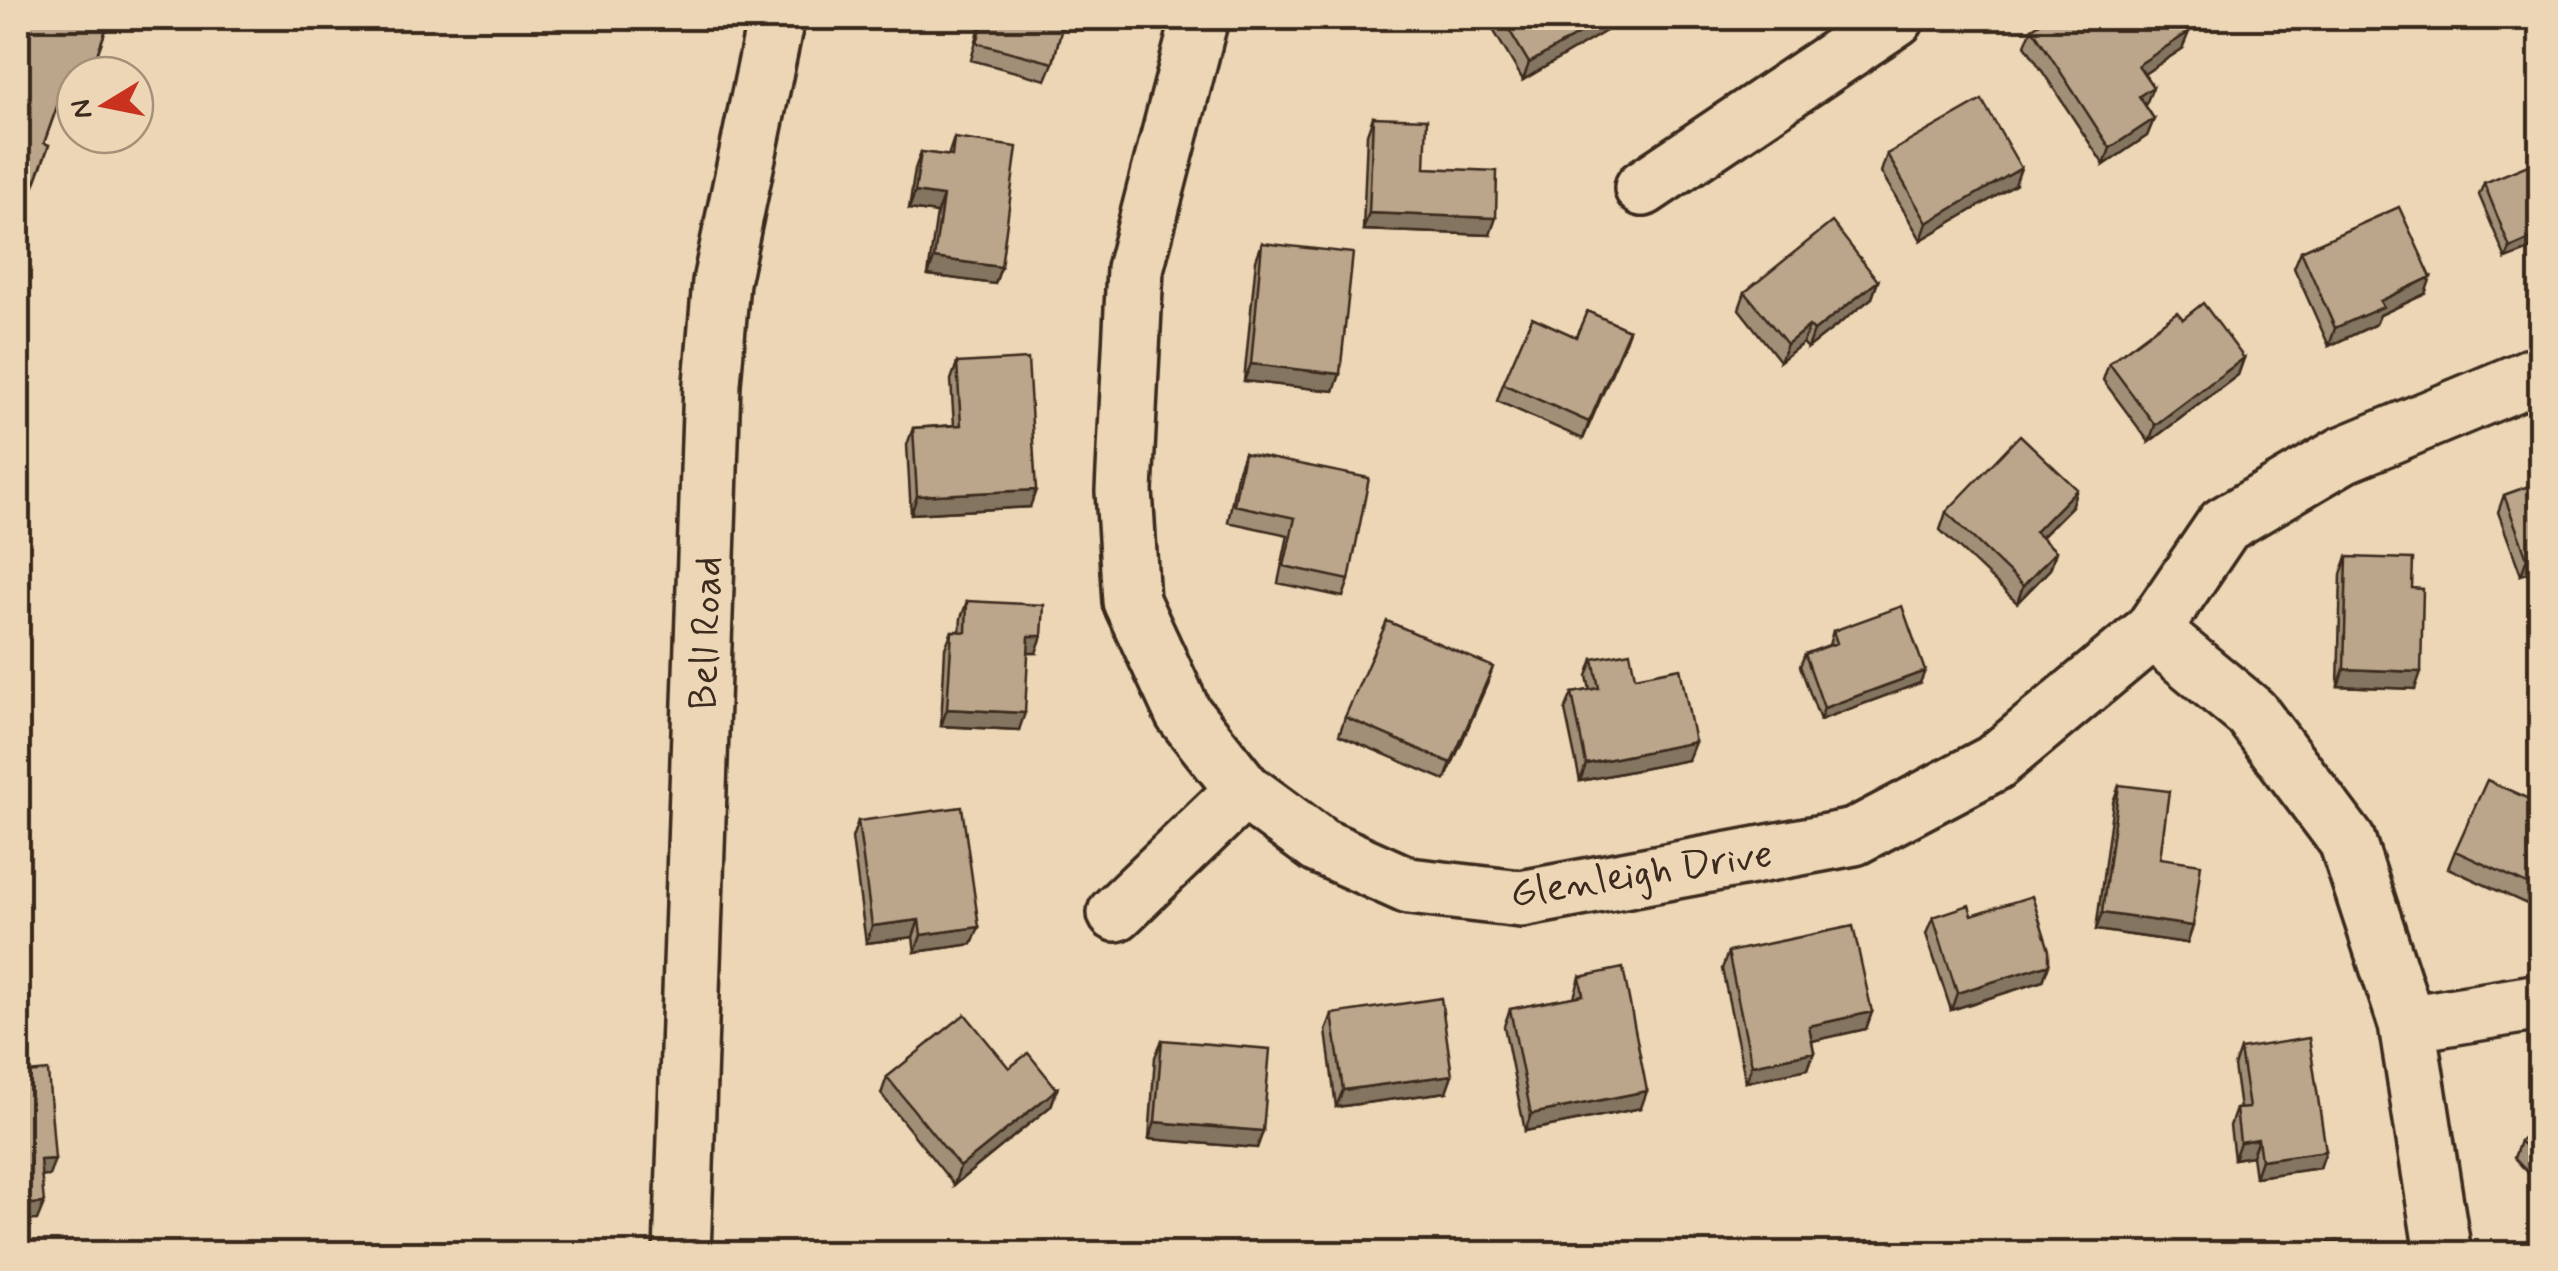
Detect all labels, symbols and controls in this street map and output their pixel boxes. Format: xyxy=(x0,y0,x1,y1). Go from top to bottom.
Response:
north arrow xyxy=(55,55,155,155)
text: N xyxy=(63,97,103,121)
street label: Bell Road xyxy=(678,555,736,711)
street label: Glenleigh Drive xyxy=(1506,829,1776,921)

